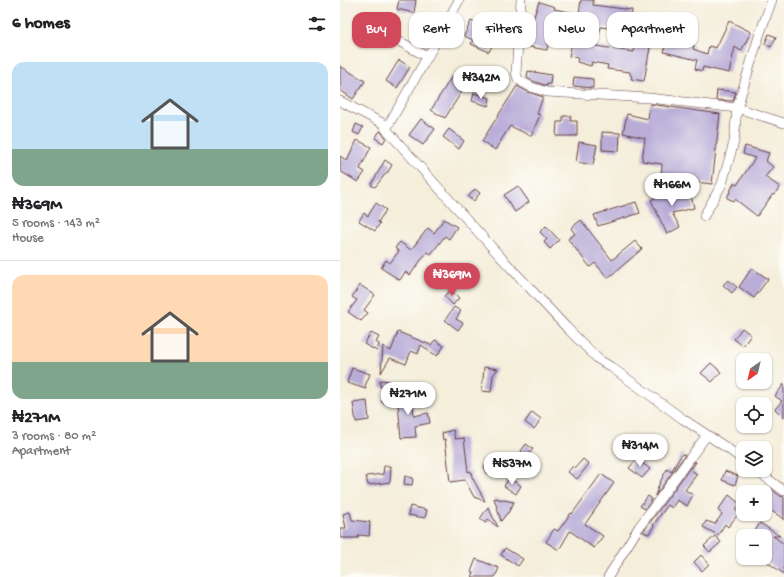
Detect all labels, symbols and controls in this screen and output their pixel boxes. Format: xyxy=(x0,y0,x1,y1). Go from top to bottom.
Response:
chip: Buy xyxy=(352,12,401,48)
chip: Rent xyxy=(409,12,464,48)
chip: Filters xyxy=(472,12,536,48)
chip: New xyxy=(544,12,599,48)
chip: Apartment xyxy=(607,12,698,48)
icon: filters xyxy=(306,13,328,35)
text: 6 homes xyxy=(12,14,70,34)
pin: ₦342M xyxy=(453,66,509,100)
text: ₦342M xyxy=(462,71,500,86)
icon: home xyxy=(134,88,206,160)
pin: ₦166M xyxy=(644,173,700,207)
text: ₦166M xyxy=(654,178,690,193)
text: ₦369M xyxy=(12,196,62,216)
text: 5 rooms · 143 m² xyxy=(12,216,100,231)
text: House xyxy=(12,231,44,246)
pin: ₦369M xyxy=(424,263,480,297)
text: ₦369M xyxy=(433,268,471,283)
icon: home xyxy=(134,301,206,373)
north arrow xyxy=(736,353,772,389)
map controls xyxy=(736,353,772,565)
pin: ₦271M xyxy=(380,382,436,416)
text: ₦271M xyxy=(390,387,426,402)
button: locate xyxy=(736,397,772,433)
text: ₦271M xyxy=(12,409,60,429)
text: 3 rooms · 80 m² xyxy=(12,429,96,444)
pin: ₦314M xyxy=(612,434,668,468)
text: ₦314M xyxy=(622,439,658,454)
button: layers xyxy=(736,441,772,477)
text: Apartment xyxy=(12,444,71,459)
pin: ₦537M xyxy=(484,452,540,486)
text: ₦537M xyxy=(493,457,531,472)
button: + xyxy=(736,485,772,521)
button: − xyxy=(736,529,772,565)

